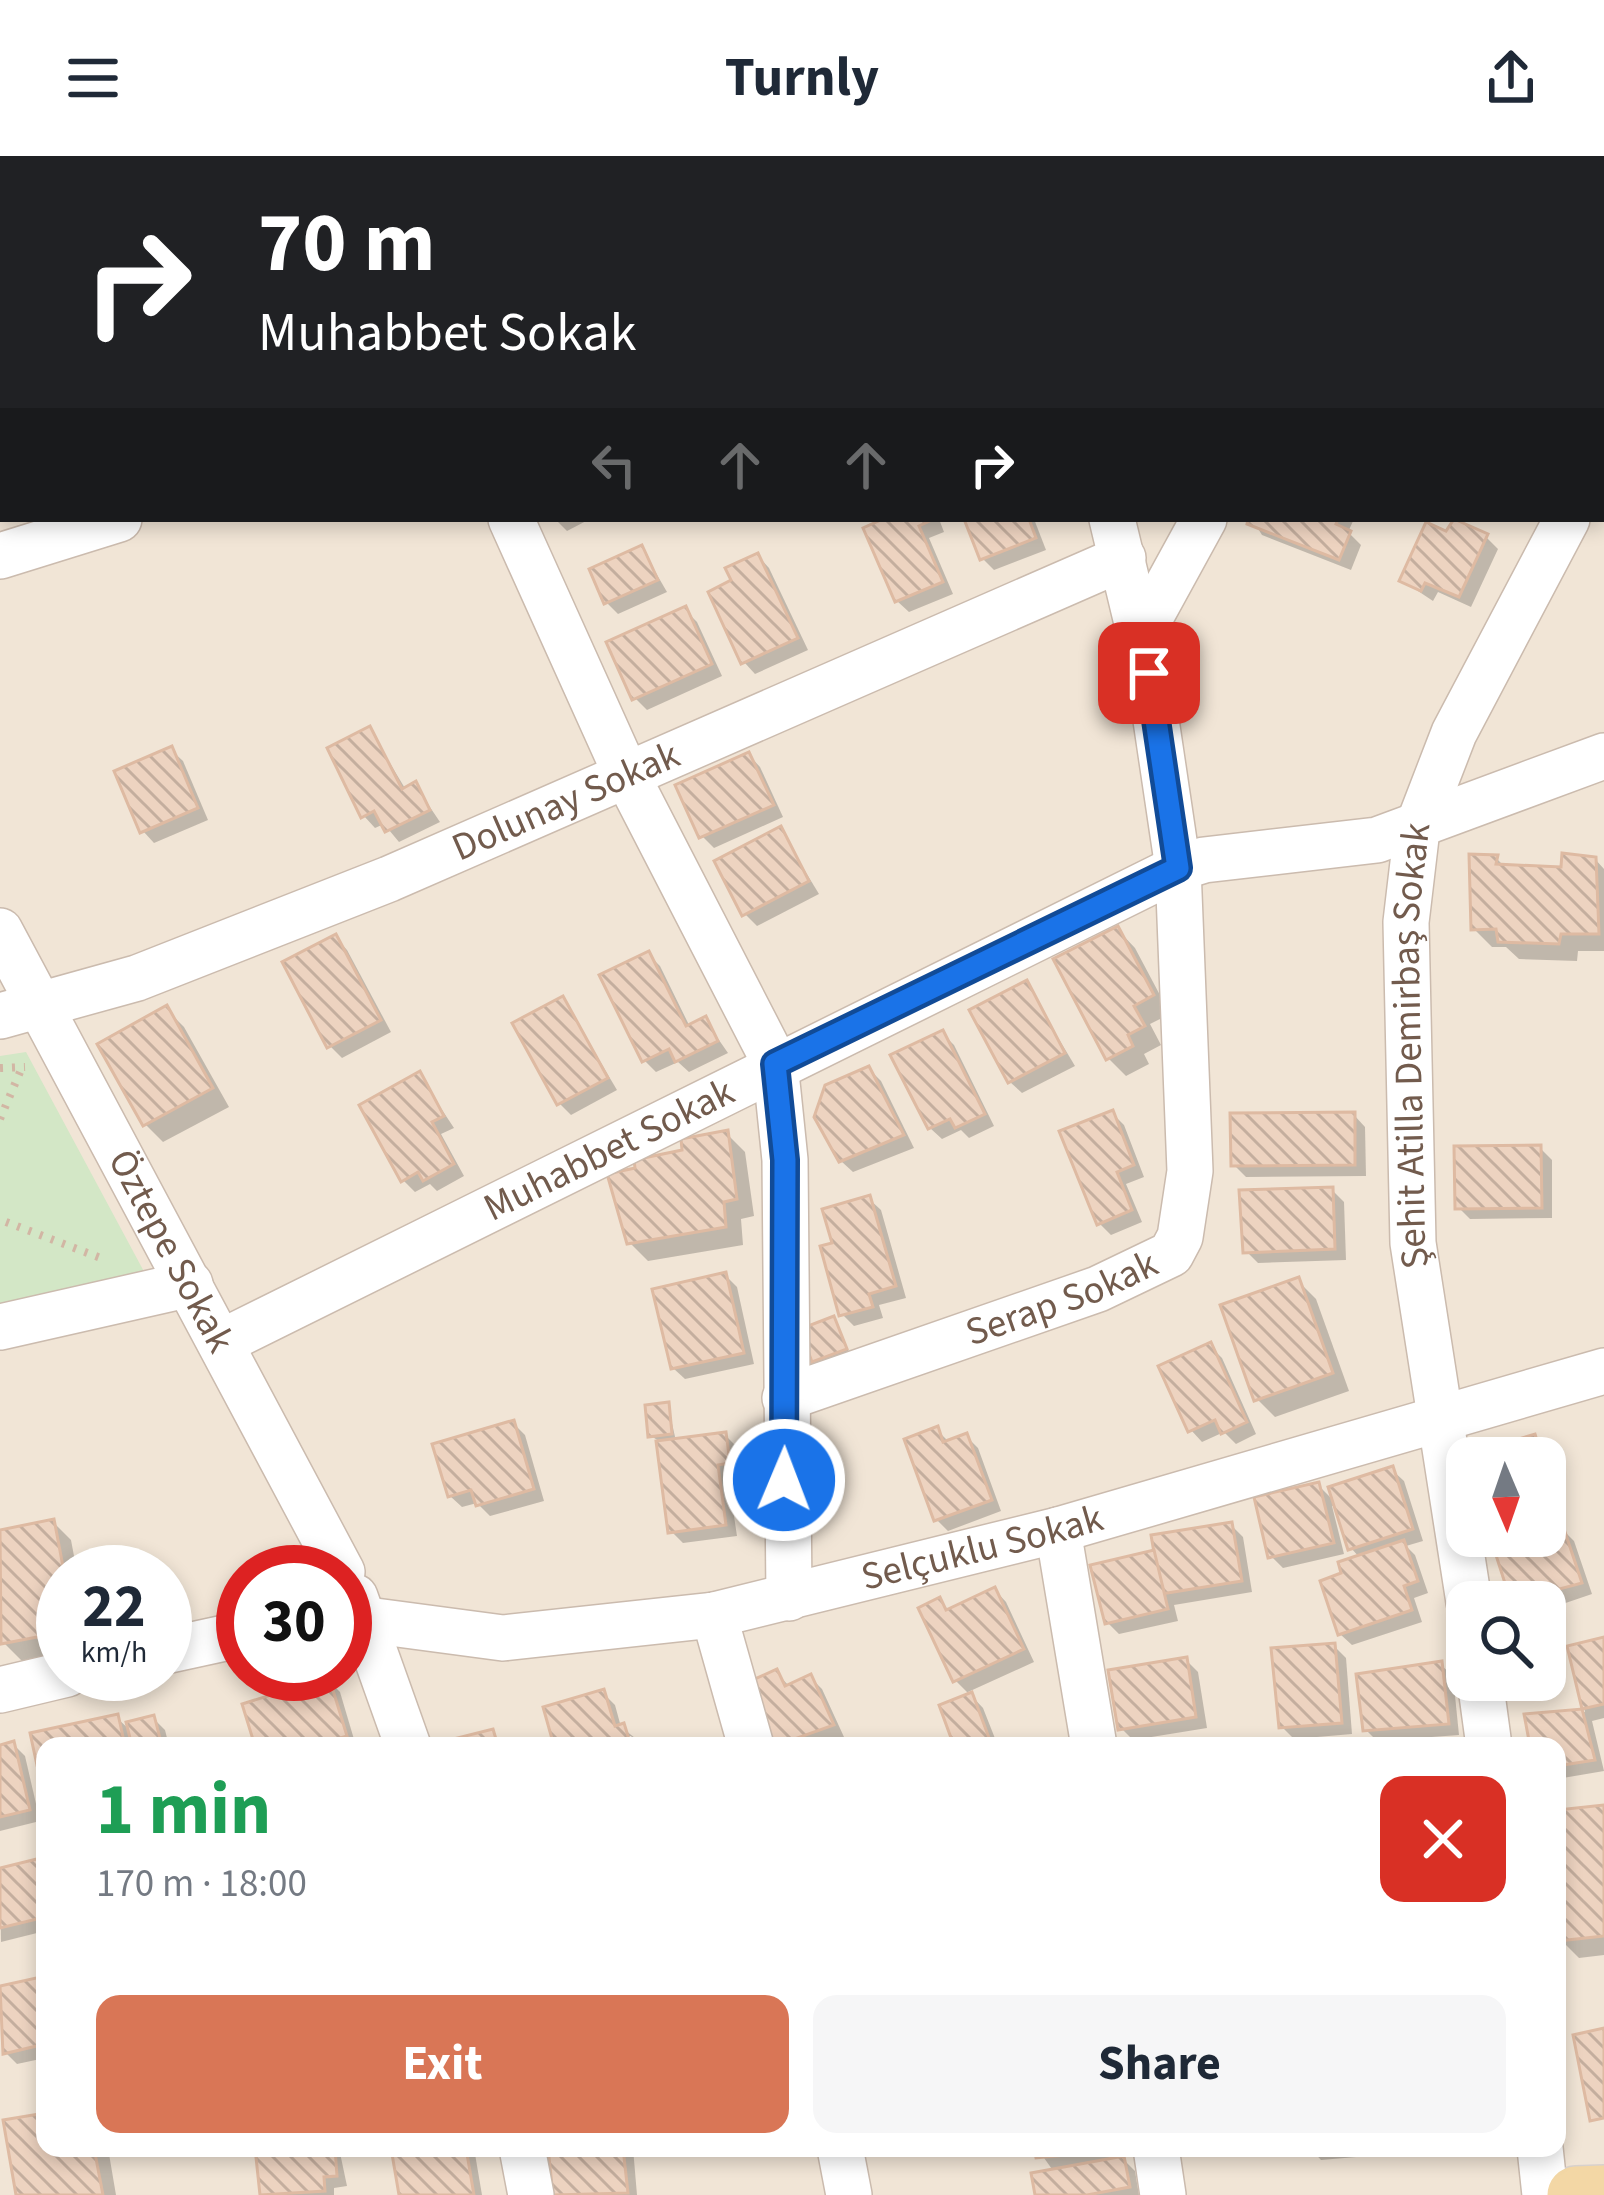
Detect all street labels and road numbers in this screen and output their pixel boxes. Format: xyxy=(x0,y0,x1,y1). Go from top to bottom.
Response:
street label: Dolunay Sokak xyxy=(443,727,689,876)
street label: Şehit Atilla Demirbaş Sokak xyxy=(1378,820,1446,1273)
street label: Muhabbet Sokak xyxy=(474,1064,744,1236)
street label: Öztepe Sokak xyxy=(94,1140,248,1363)
street label: Serap Sokak xyxy=(958,1236,1167,1361)
street label: Selçuklu Sokak xyxy=(856,1490,1110,1606)

